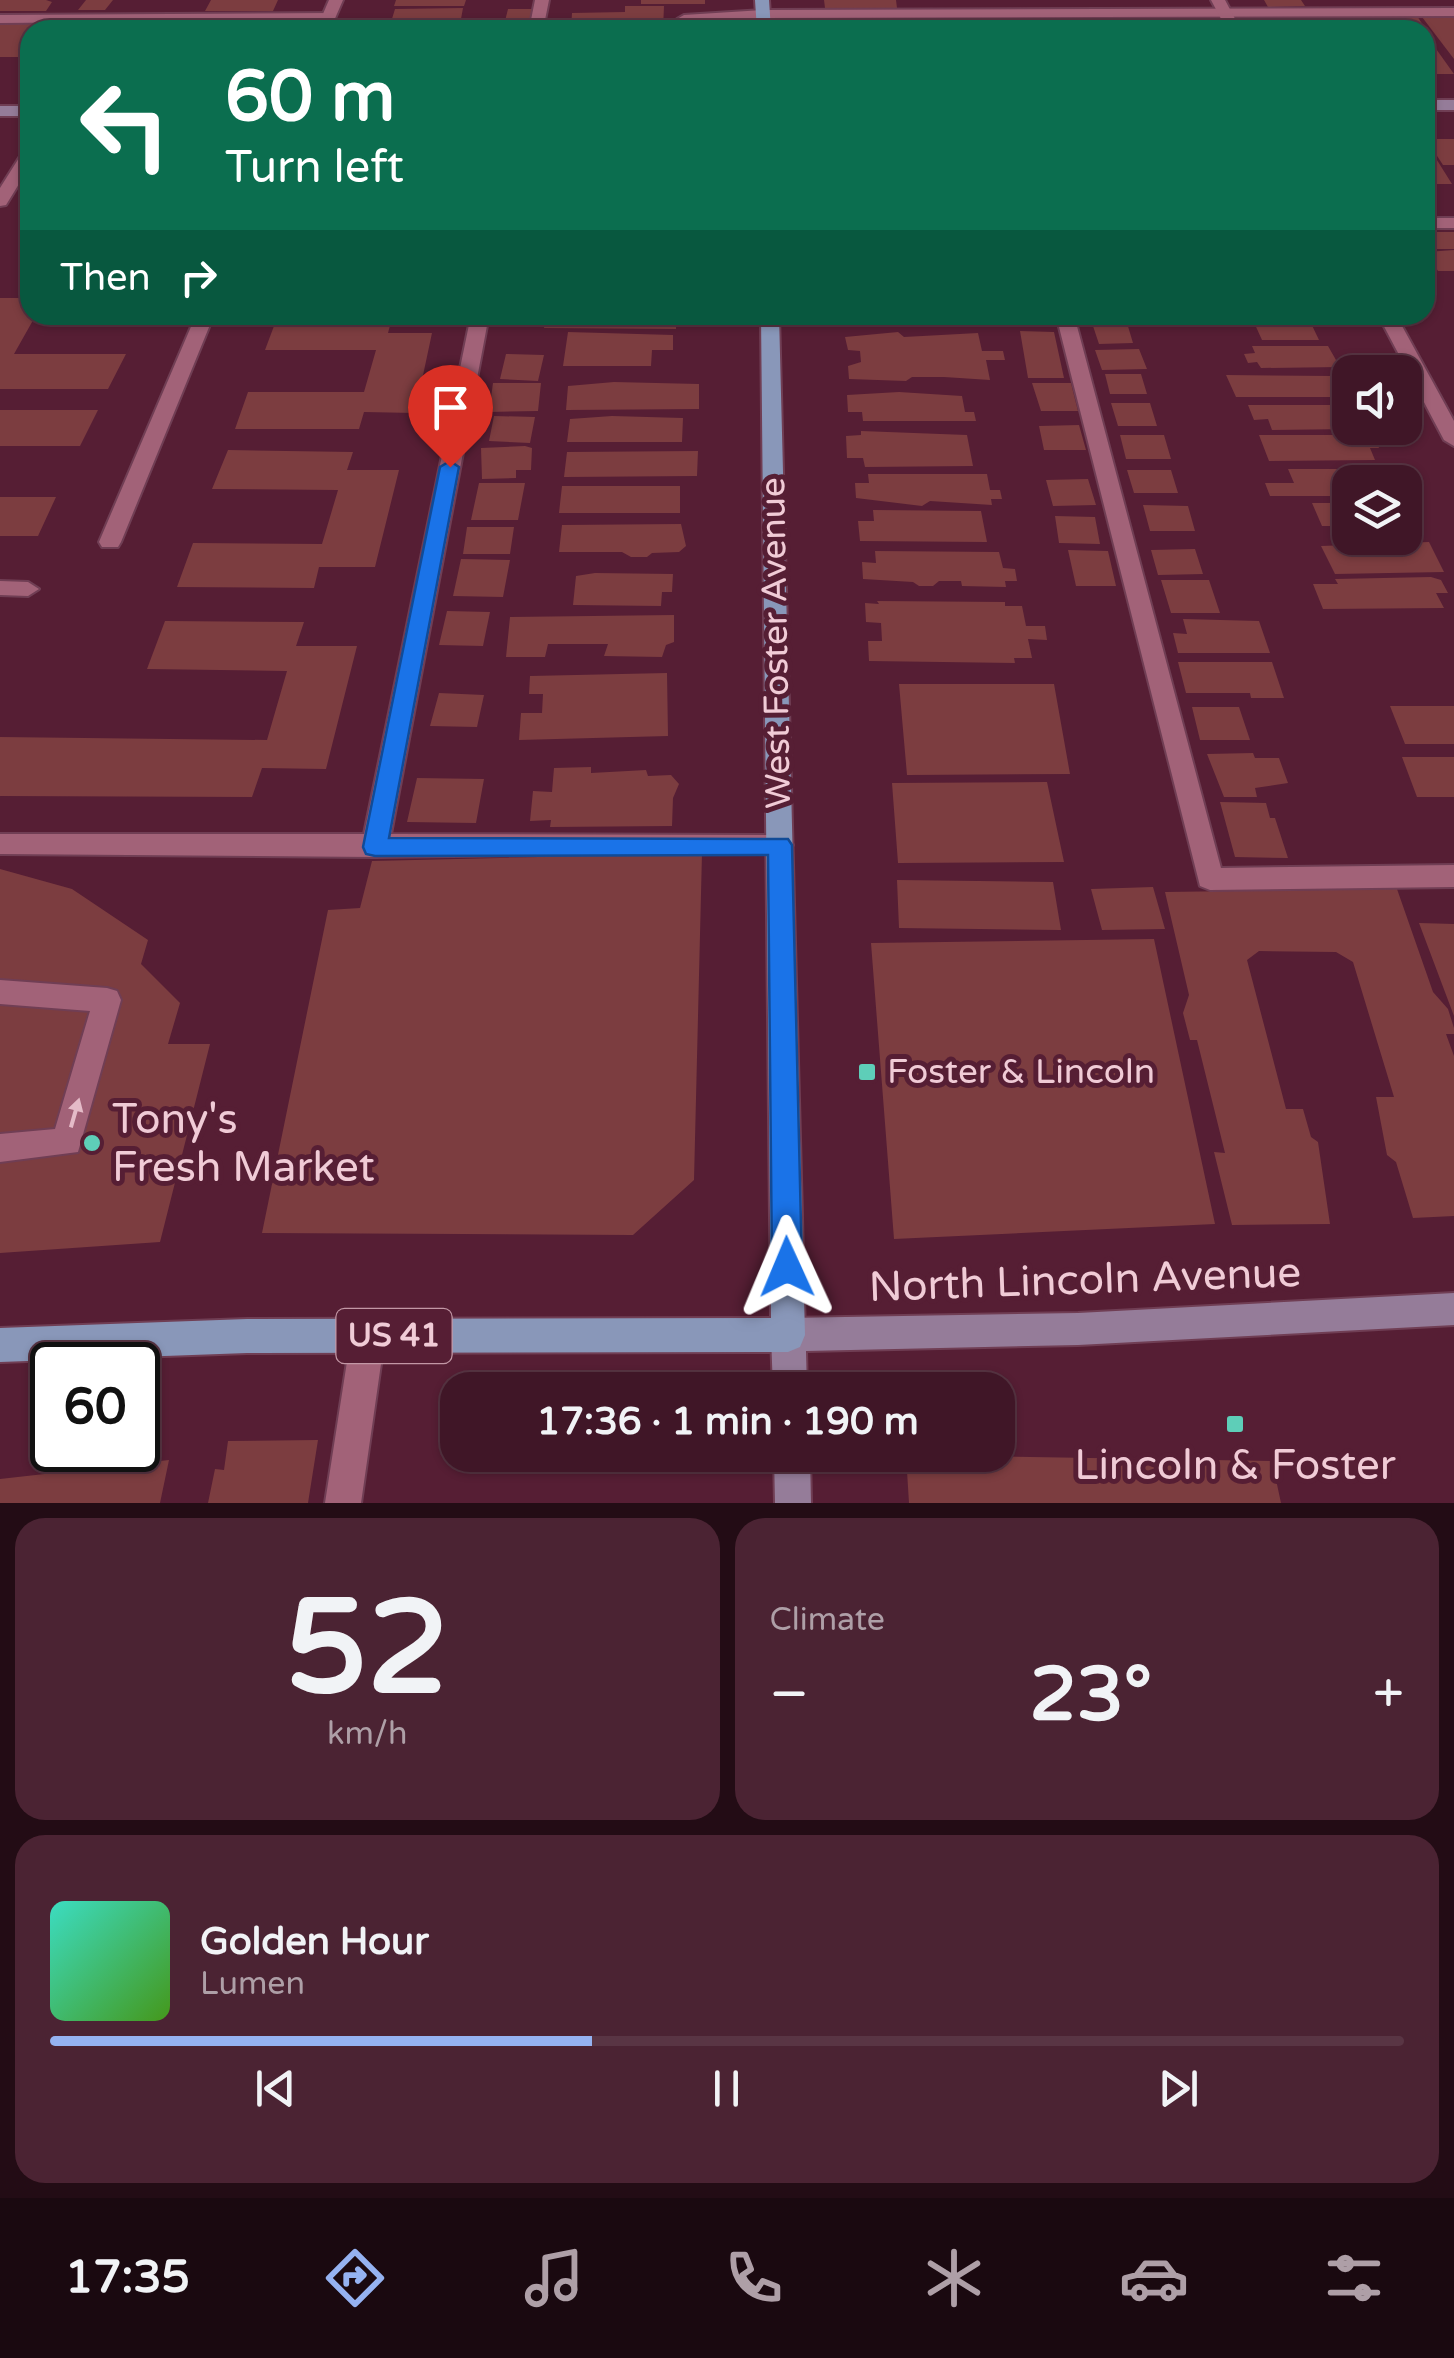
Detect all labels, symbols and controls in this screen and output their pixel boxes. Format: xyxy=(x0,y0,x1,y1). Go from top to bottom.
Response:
text: 60 m xyxy=(225,56,395,140)
icon: left xyxy=(60,60,190,190)
text: Turn left xyxy=(225,141,404,195)
icon: right xyxy=(171,250,226,305)
text: Then xyxy=(60,255,151,301)
map controls xyxy=(1332,355,1422,555)
button: sound xyxy=(1332,355,1422,445)
pin xyxy=(408,365,493,468)
icon: arrive xyxy=(423,380,478,435)
button: layers xyxy=(1332,465,1422,555)
street label: West Foster Avenue xyxy=(752,477,800,809)
place label: Foster & Lincoln xyxy=(887,1051,1155,1093)
marker: Foster & Lincoln xyxy=(856,1061,878,1083)
place label: Tony's Fresh Market xyxy=(112,1094,375,1193)
one-way arrow xyxy=(68,1097,84,1128)
marker: Tony's Fresh Market xyxy=(81,1132,103,1154)
position arrow xyxy=(735,1215,839,1319)
street label: North Lincoln Avenue xyxy=(868,1247,1302,1313)
road number: US 41 xyxy=(336,1309,452,1363)
speed limit sign: 60 xyxy=(30,1342,160,1472)
text: 17:36 · 1 min · 190 m xyxy=(536,1399,919,1445)
marker: Lincoln & Foster xyxy=(1224,1413,1246,1435)
place label: Lincoln & Foster xyxy=(1074,1440,1396,1491)
text: 52 xyxy=(286,1572,449,1728)
text: Climate xyxy=(770,1601,885,1639)
text: 23° xyxy=(1030,1650,1152,1740)
text: − xyxy=(770,1662,809,1728)
text: + xyxy=(1373,1662,1404,1728)
text: km/h xyxy=(327,1715,407,1753)
text: Golden Hour xyxy=(200,1919,429,1965)
text: Lumen xyxy=(200,1965,305,2003)
icon: previous xyxy=(248,2061,303,2116)
icon: pause xyxy=(699,2061,754,2116)
icon: next xyxy=(1151,2061,1206,2116)
icon: directions xyxy=(320,2243,390,2313)
icon: music xyxy=(519,2243,589,2313)
icon: phone xyxy=(719,2243,789,2313)
icon: climate xyxy=(919,2243,989,2313)
icon: car xyxy=(1119,2243,1189,2313)
icon: filters xyxy=(1319,2243,1389,2313)
text: 17:35 xyxy=(65,2251,190,2305)

